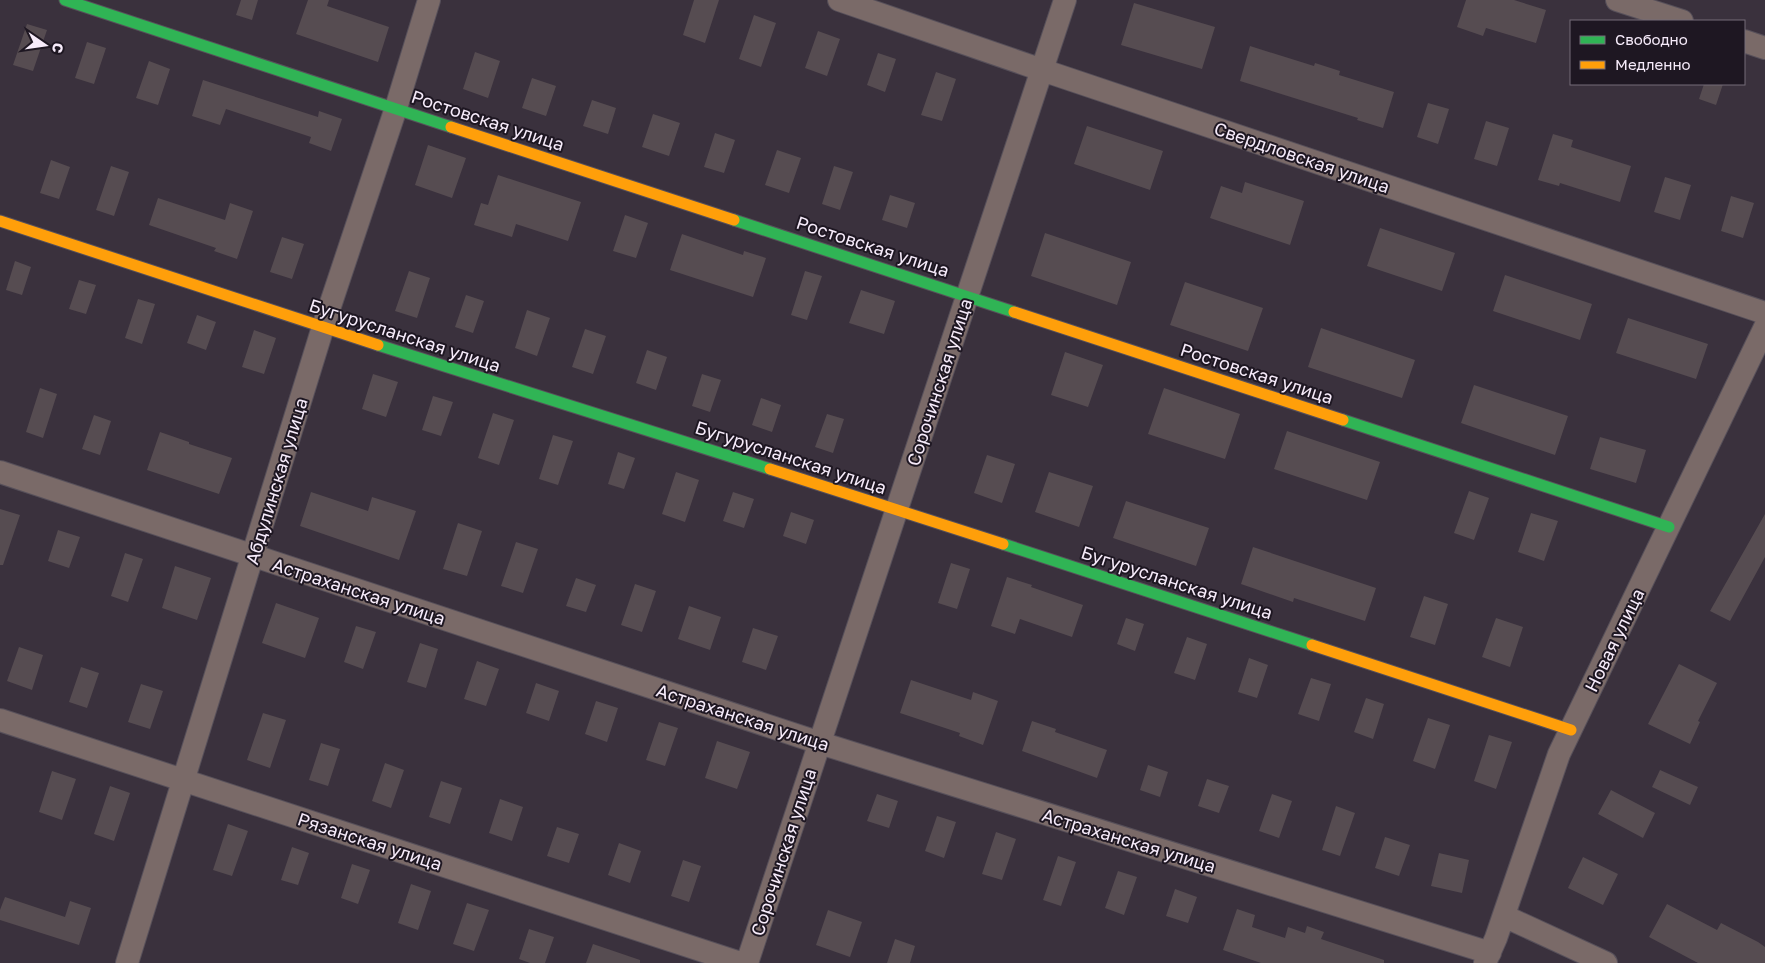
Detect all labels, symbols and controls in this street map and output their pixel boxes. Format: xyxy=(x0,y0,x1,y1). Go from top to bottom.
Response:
north arrow xyxy=(20,20,70,70)
legend xyxy=(1570,20,1745,85)
text: Свободно xyxy=(1615,30,1688,48)
text: С xyxy=(49,41,68,55)
text: Медленно xyxy=(1615,55,1691,73)
street label: Ростовская улица xyxy=(409,85,567,155)
street label: Свердловская улица xyxy=(1211,117,1393,197)
street label: Ростовская улица xyxy=(794,211,952,281)
street label: Бугурусланская улица xyxy=(307,294,503,376)
street label: Сорочинская улица xyxy=(902,296,976,468)
street label: Ростовская улица xyxy=(1178,338,1336,408)
street label: Абдулинская улица xyxy=(240,395,312,567)
street label: Бугурусланская улица xyxy=(693,416,889,498)
street label: Бугурусланская улица xyxy=(1079,541,1275,623)
street label: Астраханская улица xyxy=(270,553,448,629)
street label: Новая улица xyxy=(1579,585,1649,695)
street label: Астраханская улица xyxy=(654,679,832,755)
street label: Сорочинская улица xyxy=(746,766,820,938)
street label: Астраханская улица xyxy=(1040,803,1218,877)
street label: Рязанская улица xyxy=(295,807,445,875)

